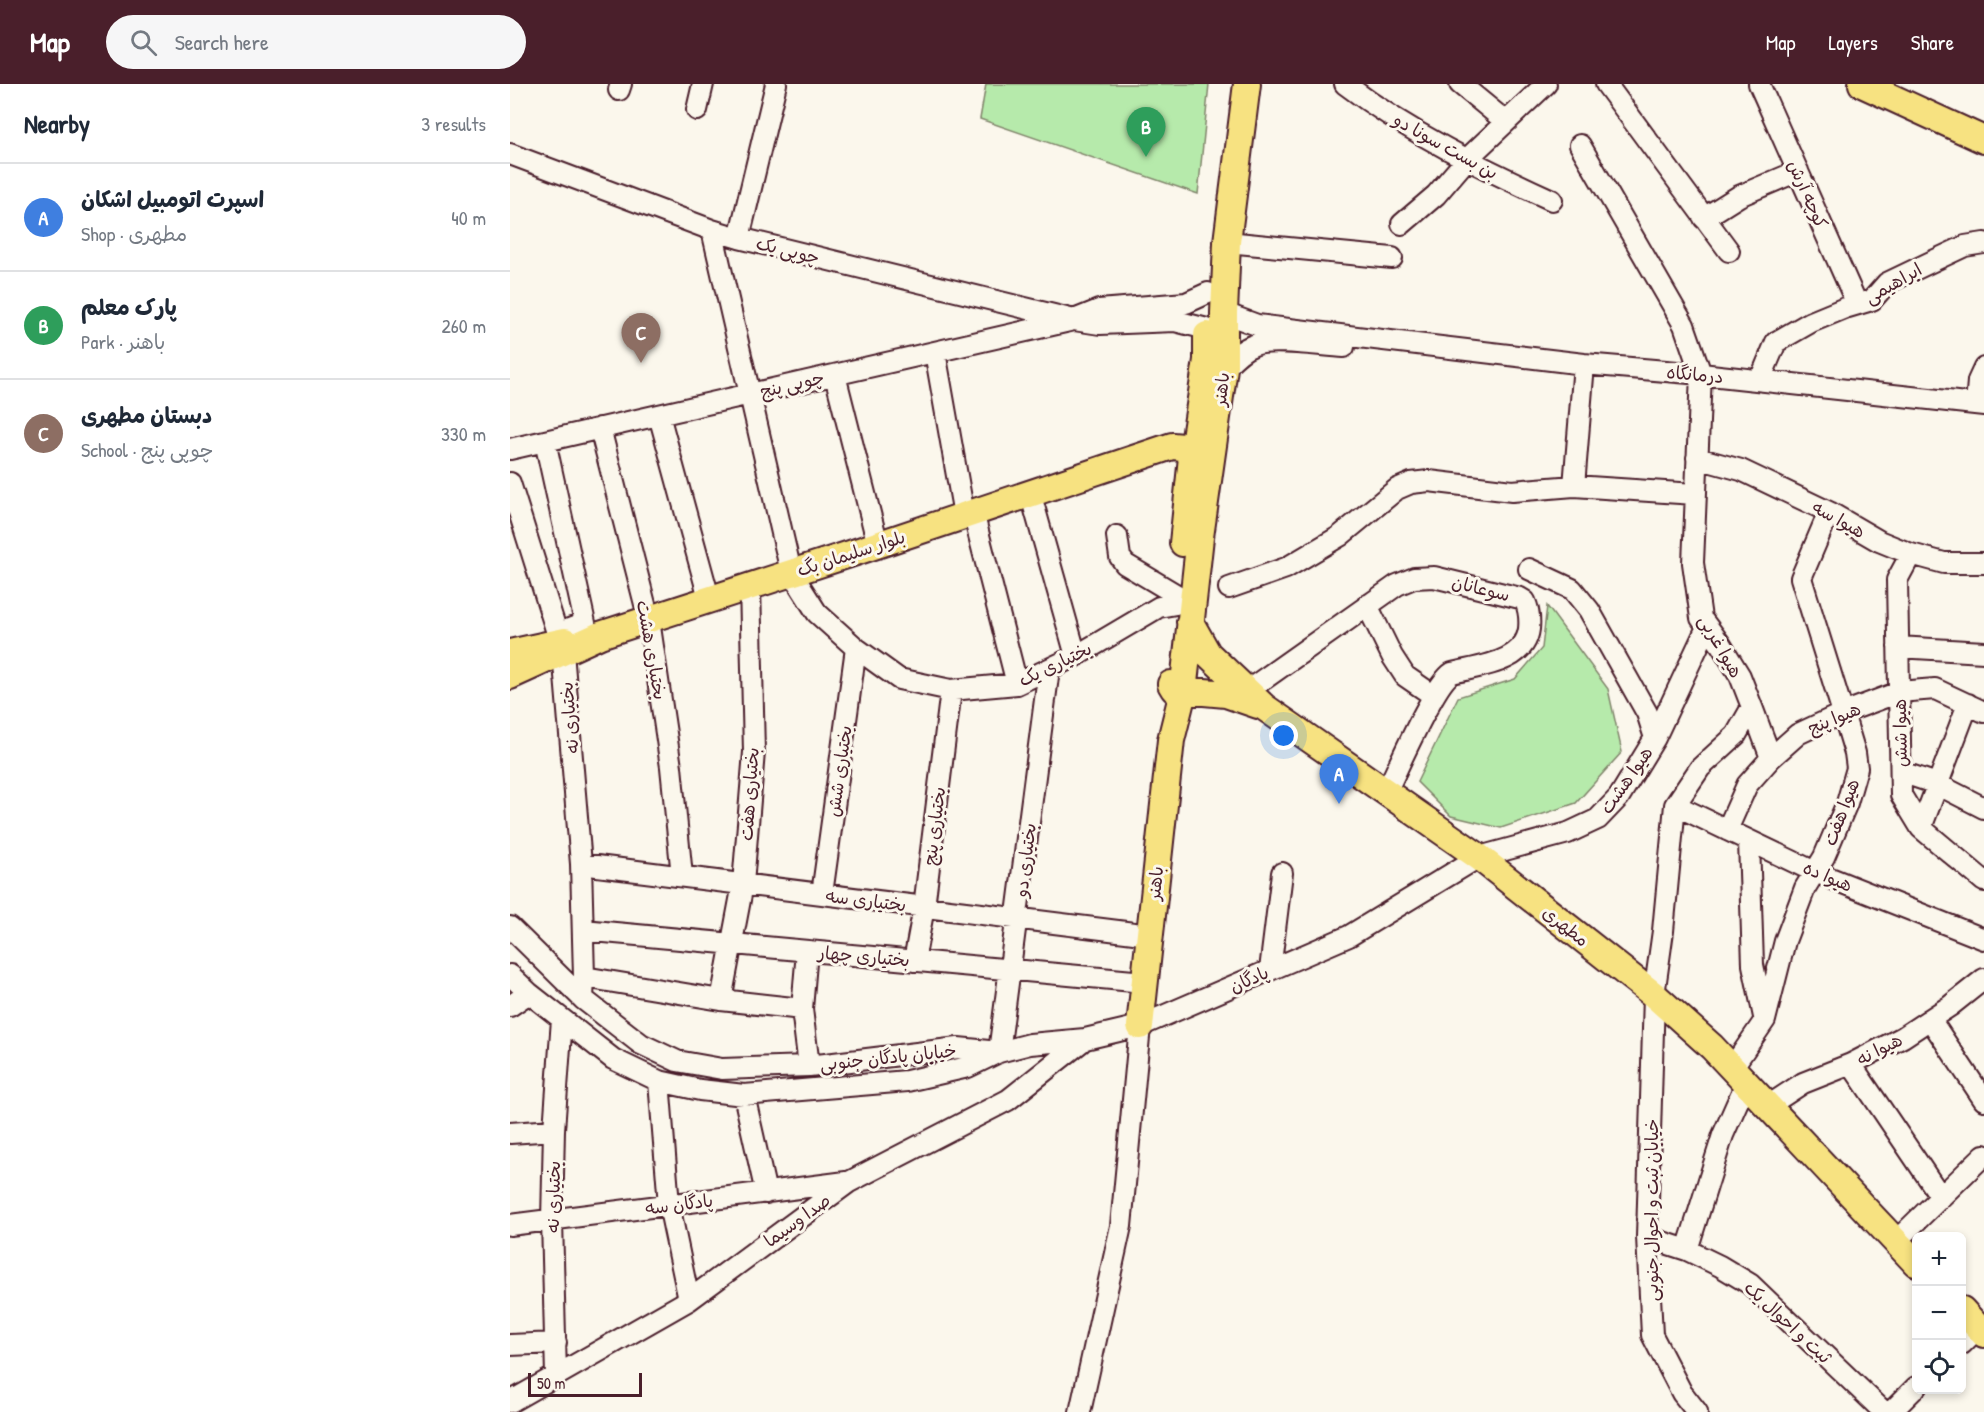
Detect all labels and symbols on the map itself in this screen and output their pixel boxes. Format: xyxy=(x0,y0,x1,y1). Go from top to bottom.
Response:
street label: بن بست سونا دو xyxy=(1387,106,1503,185)
pin: B xyxy=(1126,107,1166,157)
street label: کوچه آرش xyxy=(1782,156,1834,232)
street label: چوپی یک xyxy=(754,230,822,270)
street label: ابراهیمی xyxy=(1860,257,1926,309)
pin: C xyxy=(622,314,660,363)
street label: درمانگاه xyxy=(1665,359,1725,389)
street label: چوپی پنج xyxy=(757,364,827,404)
street label: باهنر xyxy=(1206,371,1235,409)
street label: هیوا سه xyxy=(1808,494,1870,544)
street label: بلوار سلیمان بگ xyxy=(794,524,908,582)
street label: سوعانان xyxy=(1449,569,1513,607)
street label: بختیاری هشت xyxy=(631,598,673,702)
street label: هیوا غربی xyxy=(1693,610,1749,682)
street label: بختیاری یک xyxy=(1014,636,1096,692)
street label: بختیاری نه xyxy=(553,681,585,755)
street label: هیوا پنج xyxy=(1804,696,1864,740)
street label: هیوا شش xyxy=(1887,699,1913,767)
your location xyxy=(1269,721,1298,750)
street label: بختیاری شش xyxy=(820,724,858,818)
street label: هیوا هشت xyxy=(1594,741,1658,819)
street label: بختیاری هفت xyxy=(733,746,765,842)
pin: A xyxy=(1320,754,1358,804)
street label: هیوا هفت xyxy=(1817,775,1865,849)
street label: بختیاری پنج xyxy=(917,785,951,867)
street label: بختیاری دو xyxy=(1008,822,1042,900)
street label: هیوا ده xyxy=(1799,854,1857,898)
street label: باهنر xyxy=(1141,865,1169,903)
street label: بختیاری سه xyxy=(824,883,908,917)
street label: مطهری xyxy=(1537,900,1595,952)
street label: بختیاری چهار xyxy=(815,939,911,972)
street label: پادگان xyxy=(1225,960,1273,998)
street label: هیوا نه xyxy=(1852,1027,1906,1071)
street label: خیابان پادگان جنوبی xyxy=(818,1037,958,1077)
street label: خیابان ثبت و احوال جنوبی xyxy=(1639,1119,1664,1301)
street label: بختیاری نه xyxy=(540,1160,566,1234)
street label: پادگان سه xyxy=(644,1187,714,1221)
street label: صدا وسیما xyxy=(758,1187,836,1253)
street label: ثبت و احوال یک xyxy=(1739,1275,1838,1370)
scale bar xyxy=(528,1370,642,1398)

